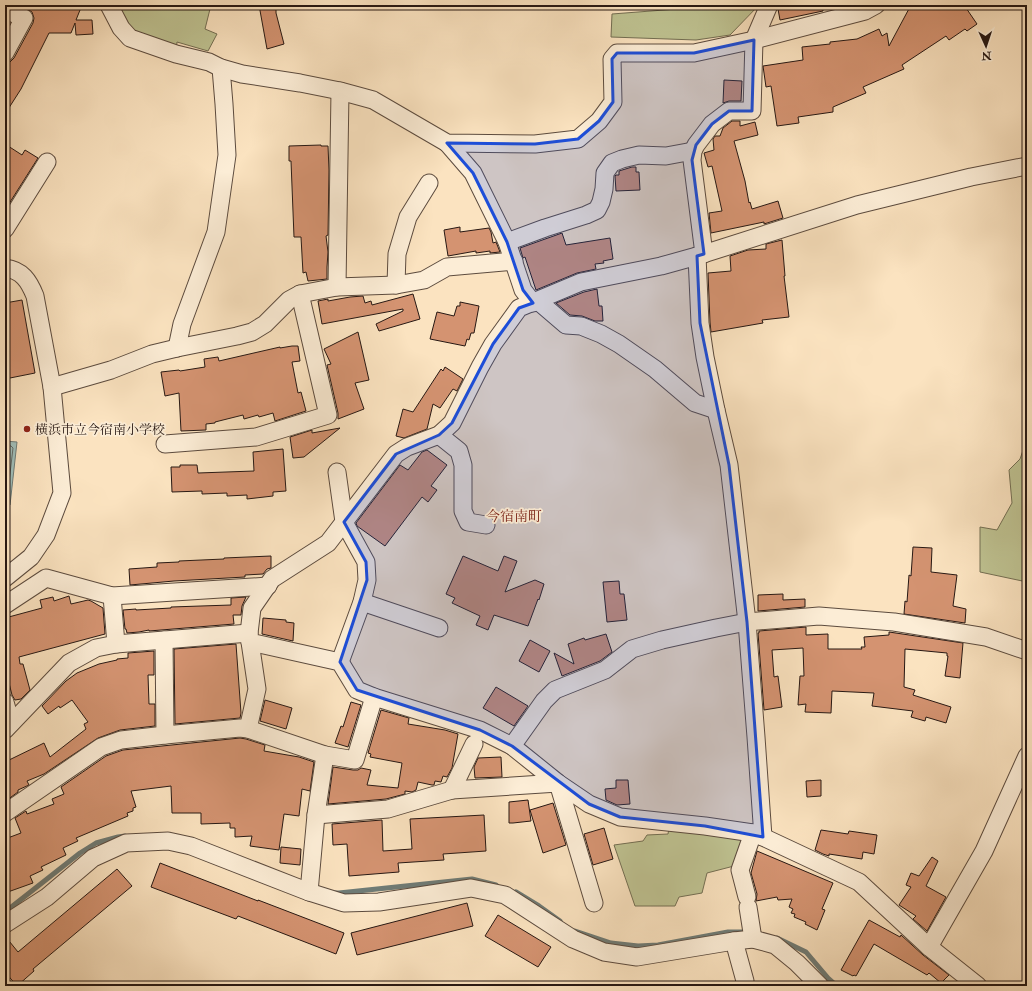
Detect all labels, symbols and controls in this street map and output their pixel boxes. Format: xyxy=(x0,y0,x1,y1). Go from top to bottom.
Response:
north arrow xyxy=(966,26,1006,66)
text: N xyxy=(980,49,993,62)
place label: 横浜市立今宿南小学校 xyxy=(35,422,165,438)
marker: 横浜市立今宿南小学校 xyxy=(22,424,32,434)
district label: 今宿南町 xyxy=(486,508,542,525)

